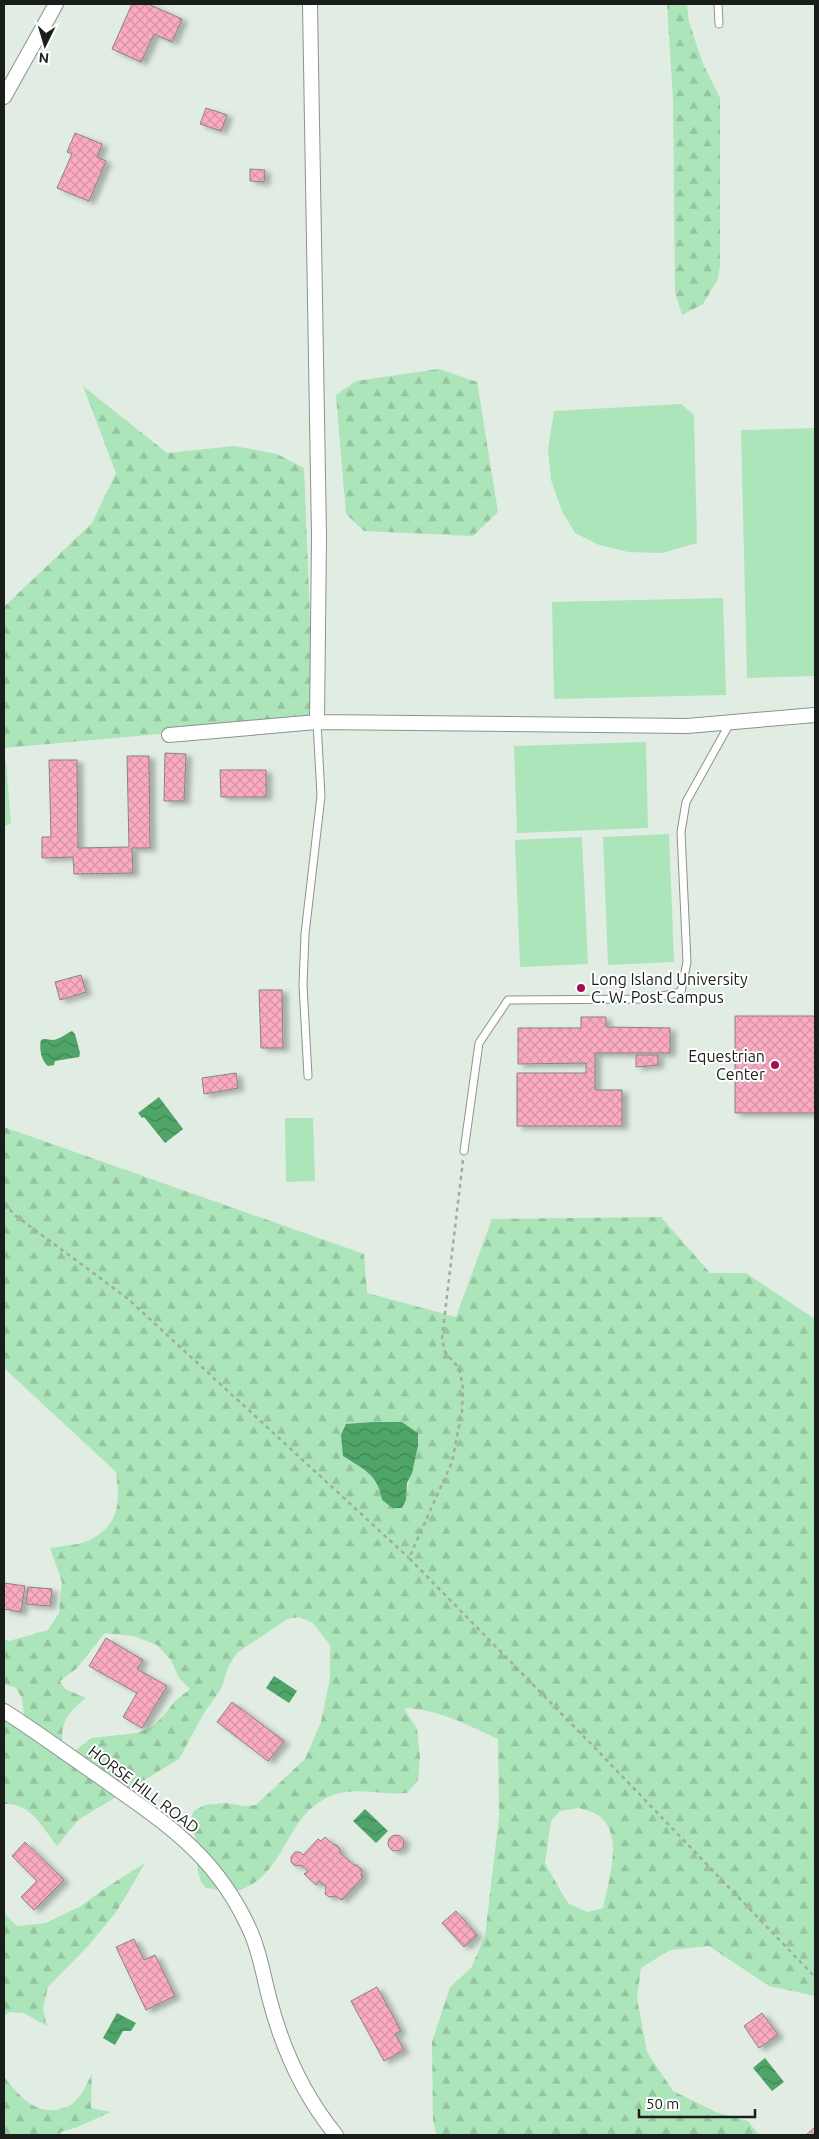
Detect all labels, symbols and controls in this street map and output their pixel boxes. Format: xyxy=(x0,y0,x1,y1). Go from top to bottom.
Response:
north arrow xyxy=(20,20,70,70)
text: N xyxy=(38,50,50,66)
place label: Long Island University C. W. Post Campus xyxy=(591,970,748,1006)
marker: Long Island University C. W. Post Campus xyxy=(575,982,587,994)
place label: Equestrian Center xyxy=(688,1047,765,1083)
marker: Equestrian Center xyxy=(769,1059,781,1071)
street label: HORSE HILL ROAD xyxy=(85,1742,203,1836)
scale bar xyxy=(639,2086,755,2118)
text: 50 m xyxy=(646,2095,679,2112)

